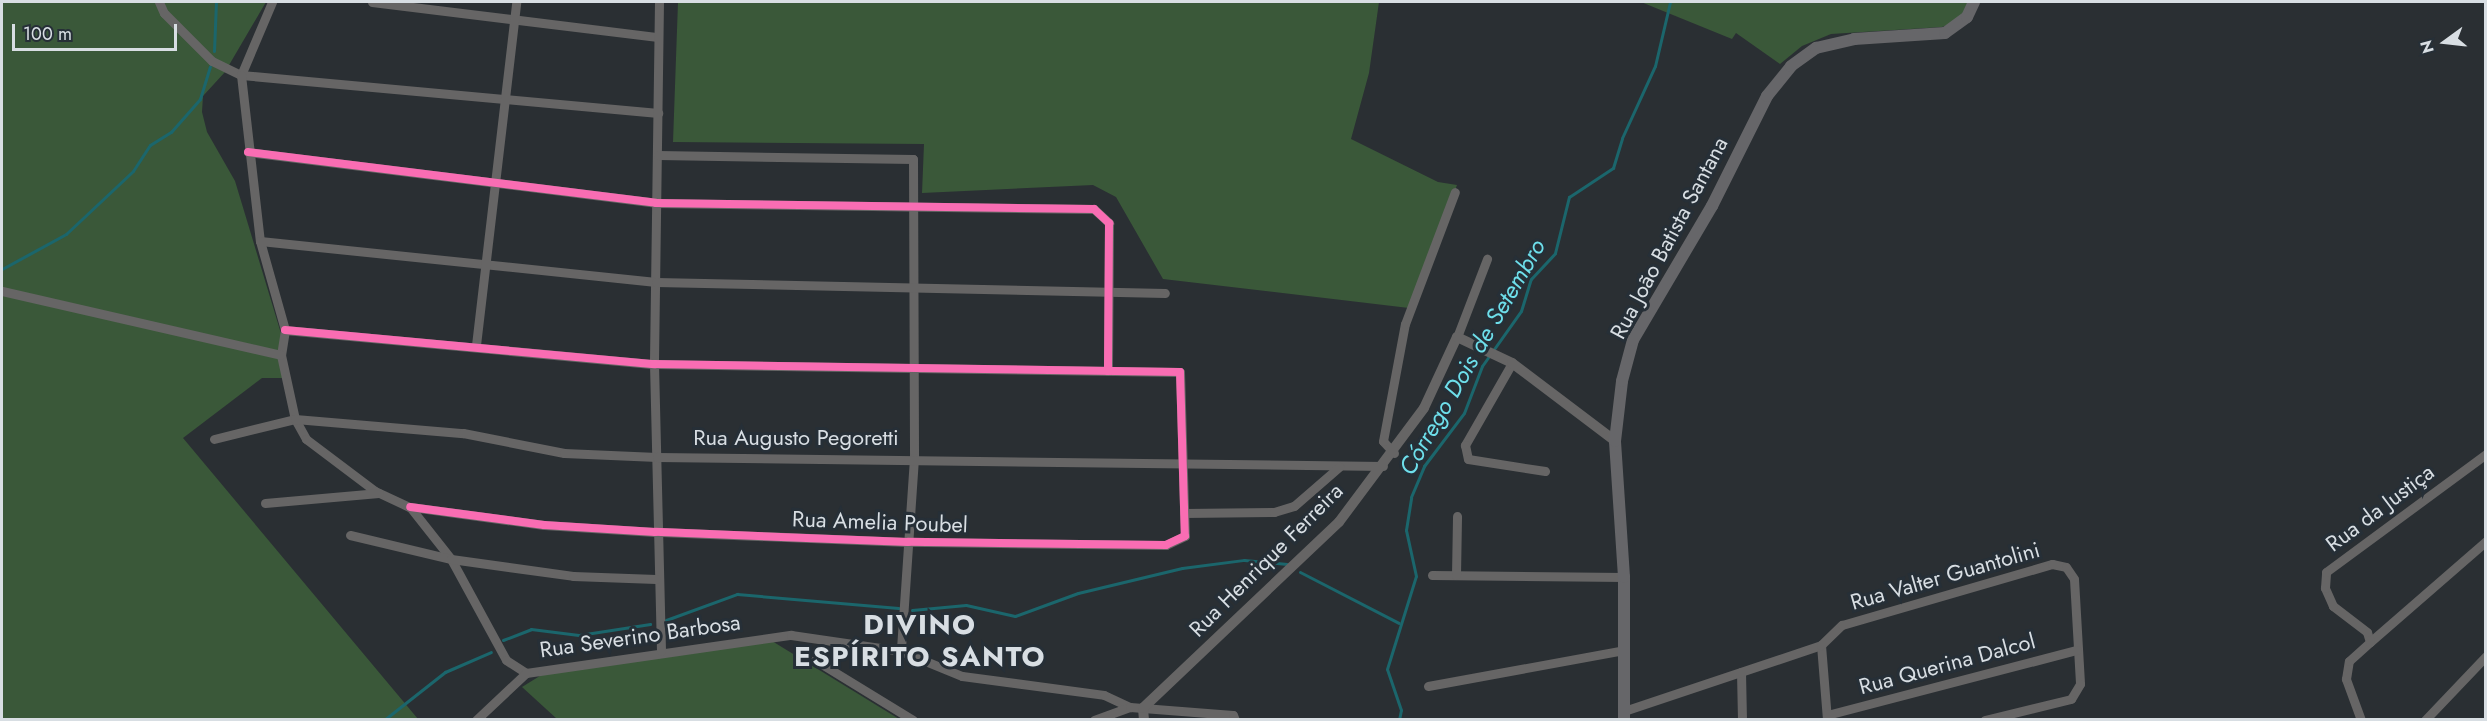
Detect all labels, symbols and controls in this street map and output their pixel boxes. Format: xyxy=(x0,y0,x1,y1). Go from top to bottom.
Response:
scale bar xyxy=(15,12,180,50)
north arrow xyxy=(2415,12,2475,72)
text: 100 m xyxy=(23,21,72,47)
text: N xyxy=(2414,38,2440,56)
street label: Rua João Batista Santana xyxy=(1605,132,1733,344)
water label: Córrego Dois de Setembro xyxy=(1393,234,1551,480)
street label: Rua Augusto Pegoretti xyxy=(693,425,899,451)
street label: Rua da Justiça xyxy=(2321,459,2439,557)
street label: Rua Henrique Ferreira xyxy=(1184,478,1348,642)
street label: Rua Amelia Poubel xyxy=(792,506,968,538)
street label: Rua Valter Guantolini xyxy=(1847,536,2043,616)
district label: DIVINO ESPÍRITO SANTO xyxy=(794,608,1046,674)
street label: Rua Severino Barbosa xyxy=(538,609,742,663)
street label: Rua Querina Dalcol xyxy=(1856,628,2038,700)

